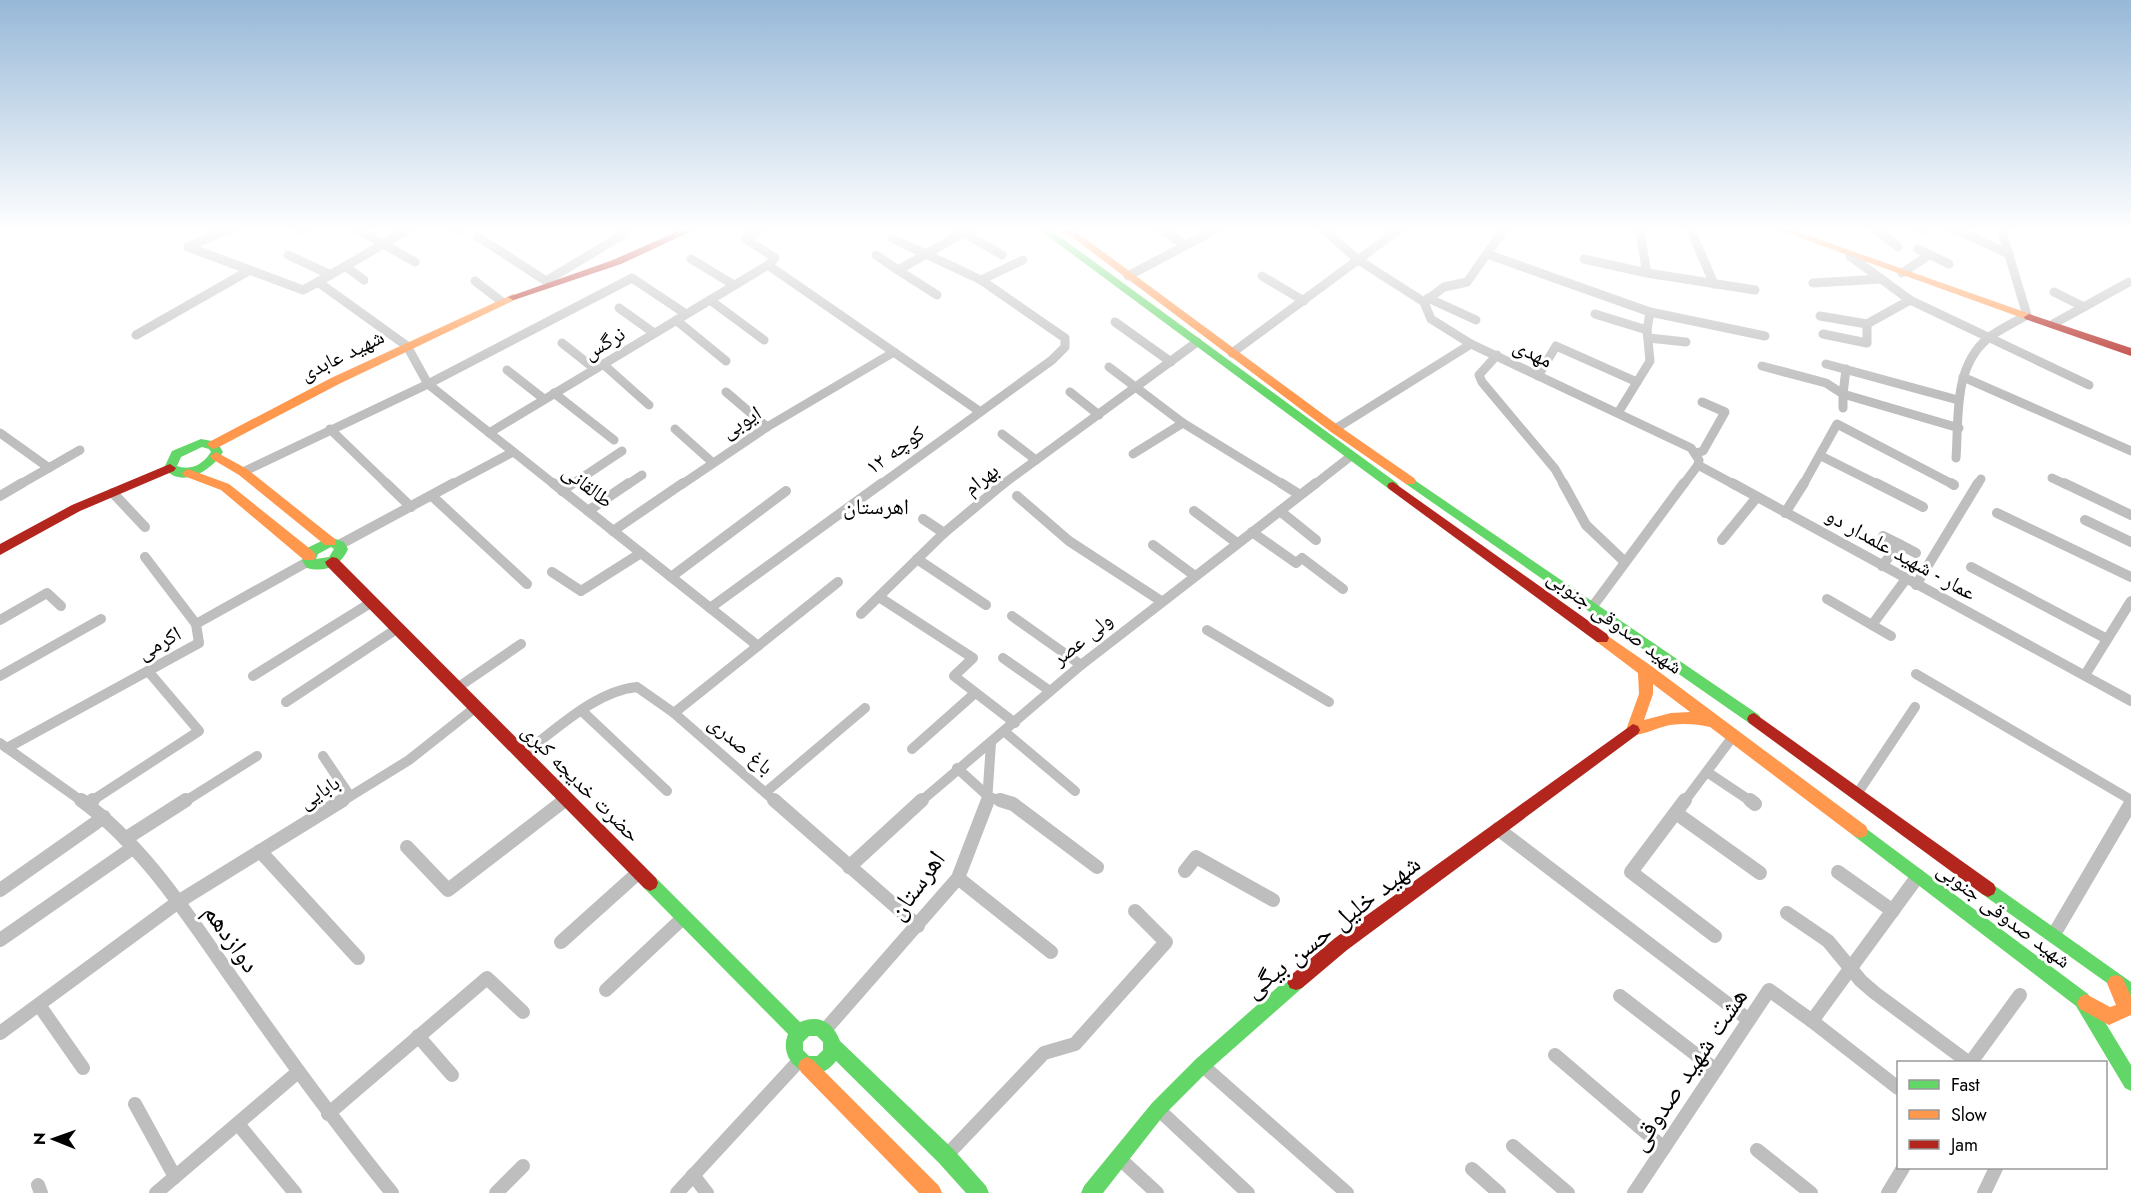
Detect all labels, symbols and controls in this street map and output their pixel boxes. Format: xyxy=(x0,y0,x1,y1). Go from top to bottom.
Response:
street label: نرگس xyxy=(577,319,631,367)
street label: شهید عابدی xyxy=(295,322,389,388)
street label: مهدی xyxy=(1508,331,1558,375)
street label: ایوبی xyxy=(715,398,767,446)
street label: کوچه ۱۲ xyxy=(859,418,931,482)
street label: بهرام xyxy=(957,456,1005,502)
street label: طالقانی xyxy=(556,457,620,515)
district label: اهرستان xyxy=(843,490,909,522)
street label: عمار - شهید علمدار دو xyxy=(1820,500,1982,608)
street label: شهید صدوقی جنوبی xyxy=(1541,563,1689,681)
street label: ولی عصر xyxy=(1044,605,1119,673)
street label: اکرمی xyxy=(132,619,186,667)
street label: باغ صدری xyxy=(702,708,780,782)
street label: حضرت خدیجه کبری xyxy=(515,717,647,849)
street label: بابایی xyxy=(292,768,346,816)
street label: اهرستان xyxy=(878,842,954,928)
street label: شهید خلیل حسن بیگی xyxy=(1236,845,1428,1007)
street label: شهید صدوقی جنوبی xyxy=(1931,855,2077,975)
street label: دوازدهم xyxy=(194,896,270,980)
street label: هشت شهید صدوقی xyxy=(1619,980,1757,1158)
legend xyxy=(1897,1061,2107,1169)
text: Fast xyxy=(1951,1072,1980,1098)
text: Slow xyxy=(1951,1102,1988,1128)
north arrow xyxy=(24,1109,84,1169)
text: N xyxy=(28,1132,51,1145)
text: Jam xyxy=(1949,1132,1978,1158)

